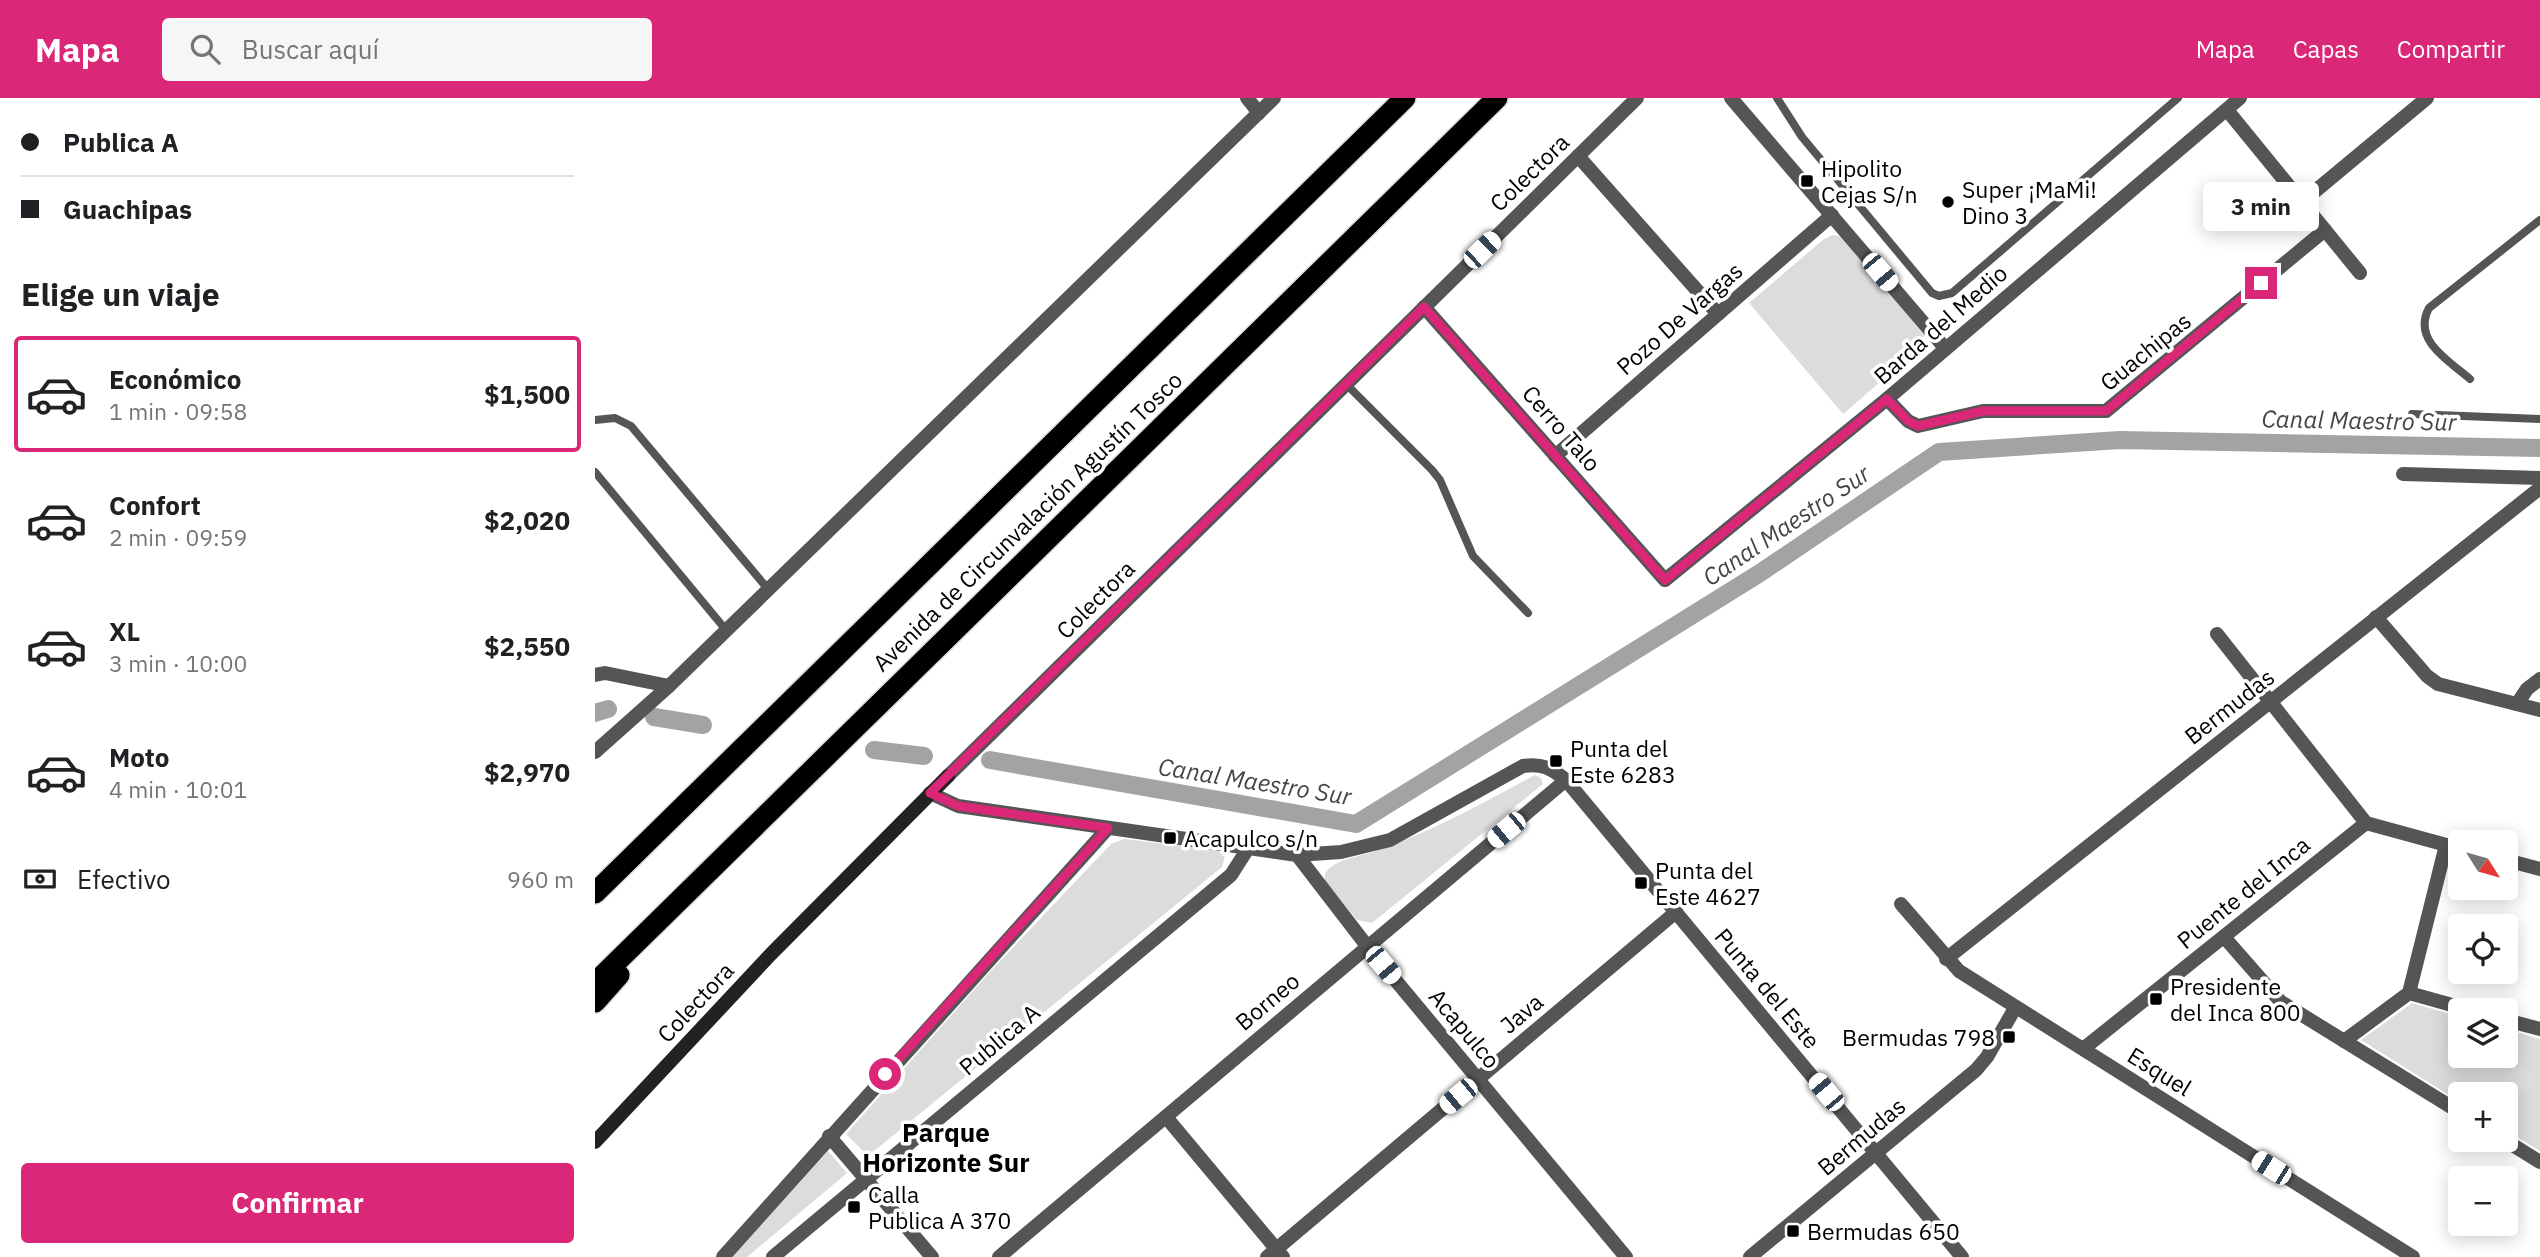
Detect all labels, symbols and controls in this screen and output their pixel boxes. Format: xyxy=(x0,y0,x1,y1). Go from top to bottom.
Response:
search box xyxy=(162,18,652,81)
text: Mapa xyxy=(35,28,120,71)
icon: search xyxy=(186,30,224,68)
text: Buscar aquí xyxy=(242,32,379,66)
text: Mapa xyxy=(2196,33,2255,65)
text: Capas xyxy=(2293,33,2359,65)
text: Compartir xyxy=(2397,33,2505,65)
text: Publica A xyxy=(63,125,179,159)
street label: Colectora xyxy=(1483,127,1575,217)
place label: Hipolito Cejas S/n xyxy=(1821,153,1918,209)
marker: Hipolito Cejas S/n xyxy=(1799,173,1815,189)
place label: Super ¡MaMi! Dino 3 xyxy=(1962,174,2097,230)
callout: 3 min xyxy=(2203,181,2319,230)
text: 3 min xyxy=(2231,191,2291,221)
text: Guachipas xyxy=(63,192,192,226)
marker: Super ¡MaMi! Dino 3 xyxy=(1940,194,1956,210)
car xyxy=(1460,228,1505,272)
car xyxy=(1859,249,1902,295)
street label: Pozo De Vargas xyxy=(1610,255,1748,381)
street label: Barda del Medio xyxy=(1867,258,2013,390)
route end xyxy=(2245,267,2277,299)
text: Elige un viaje xyxy=(21,273,220,315)
street label: Guachipas xyxy=(2093,305,2197,397)
text: Económico xyxy=(109,362,241,396)
icon: car xyxy=(25,363,88,426)
street label: Avenida de Circunvalación Agustín Tosco xyxy=(866,365,1188,677)
text: $1,500 xyxy=(484,377,570,411)
street label: Cerro Talo xyxy=(1516,379,1608,477)
text: 1 min · 09:58 xyxy=(109,396,247,426)
water label: Canal Maestro Sur xyxy=(2261,402,2458,438)
water label: Canal Maestro Sur xyxy=(1696,457,1877,593)
text: Confort xyxy=(109,488,201,522)
icon: car xyxy=(25,489,88,552)
text: $2,020 xyxy=(484,503,570,537)
text: 2 min · 09:59 xyxy=(109,522,247,552)
street label: Colectora xyxy=(1049,553,1141,645)
text: XL xyxy=(109,614,140,648)
icon: car xyxy=(25,615,88,678)
text: $2,550 xyxy=(484,629,570,663)
text: 3 min · 10:00 xyxy=(109,648,247,678)
street label: Bermudas xyxy=(2178,662,2280,750)
place label: Punta del Este 6283 xyxy=(1570,733,1676,789)
text: Moto xyxy=(109,740,169,774)
icon: car xyxy=(25,741,88,804)
water label: Canal Maestro Sur xyxy=(1156,750,1355,812)
marker: Punta del Este 6283 xyxy=(1548,753,1564,769)
text: $2,970 xyxy=(484,755,570,789)
text: 4 min · 10:01 xyxy=(109,774,247,804)
car xyxy=(1484,808,1529,852)
place label: Acapulco s/n xyxy=(1184,823,1318,853)
street label: Puente del Inca xyxy=(2170,829,2316,955)
marker: Acapulco s/n xyxy=(1162,830,1178,846)
north arrow xyxy=(2448,830,2518,900)
map controls xyxy=(2448,830,2518,1236)
place label: Punta del Este 4627 xyxy=(1655,855,1761,911)
icon: cash xyxy=(21,860,59,898)
text: Efectivo xyxy=(77,862,171,896)
text: 960 m xyxy=(507,864,574,894)
marker: Punta del Este 4627 xyxy=(1633,875,1649,891)
button: locate xyxy=(2448,914,2518,984)
street label: Punta del Este xyxy=(1709,921,1827,1055)
car xyxy=(1362,942,1405,988)
street label: Colectora xyxy=(650,956,740,1048)
street label: Borneo xyxy=(1229,965,1305,1037)
place label: Presidente del Inca 800 xyxy=(2170,971,2301,1027)
street label: Acapulco xyxy=(1423,982,1507,1074)
street label: Java xyxy=(1493,986,1549,1040)
marker: Presidente del Inca 800 xyxy=(2148,991,2164,1007)
street label: Publica A xyxy=(952,996,1046,1081)
button: layers xyxy=(2448,998,2518,1068)
place label: Bermudas 798 xyxy=(1842,1022,1995,1052)
marker: Bermudas 798 xyxy=(2001,1029,2017,1045)
street label: Esquel xyxy=(2122,1040,2198,1102)
route start xyxy=(869,1058,901,1090)
car xyxy=(1805,1069,1848,1115)
car xyxy=(1436,1074,1481,1118)
button: + xyxy=(2448,1082,2518,1152)
street label: Bermudas xyxy=(1811,1090,1911,1182)
district label: Parque Horizonte Sur xyxy=(862,1115,1030,1179)
car xyxy=(2248,1148,2295,1188)
button: Confirmar xyxy=(21,1163,574,1243)
button: − xyxy=(2448,1166,2518,1236)
place label: Calla Publica A 370 xyxy=(868,1179,1011,1235)
marker: Calla Publica A 370 xyxy=(846,1199,862,1215)
place label: Bermudas 650 xyxy=(1807,1216,1960,1246)
marker: Bermudas 650 xyxy=(1785,1223,1801,1239)

